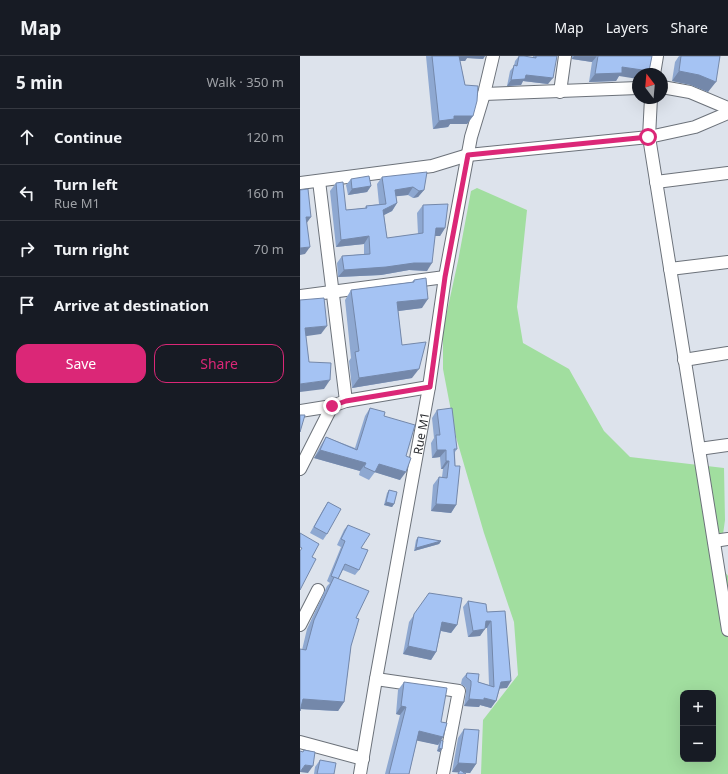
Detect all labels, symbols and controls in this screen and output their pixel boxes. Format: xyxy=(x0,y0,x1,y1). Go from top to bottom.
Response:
text: Map xyxy=(20,15,61,41)
text: Map xyxy=(555,18,584,37)
text: Layers xyxy=(606,18,648,37)
text: Share xyxy=(670,18,708,37)
north arrow xyxy=(632,68,668,104)
text: 5 min xyxy=(16,71,63,94)
text: Walk · 350 m xyxy=(206,73,284,91)
icon: ahead xyxy=(16,126,38,148)
text: Continue xyxy=(54,127,122,147)
text: 120 m xyxy=(246,128,284,146)
route start xyxy=(639,128,657,146)
text: Turn left xyxy=(54,174,118,194)
icon: left xyxy=(16,182,38,204)
text: 160 m xyxy=(246,184,284,202)
text: Rue M1 xyxy=(54,194,100,212)
icon: right xyxy=(16,238,38,260)
text: Turn right xyxy=(54,239,129,259)
text: 70 m xyxy=(254,240,284,258)
icon: arrive xyxy=(16,294,38,316)
text: Arrive at destination xyxy=(54,295,209,315)
button: Save xyxy=(16,344,146,383)
button: Share xyxy=(154,344,284,383)
route end xyxy=(323,397,341,415)
street label: Rue M1 xyxy=(408,411,433,456)
map controls xyxy=(680,690,716,762)
button: + xyxy=(680,690,716,726)
button: − xyxy=(680,726,716,762)

